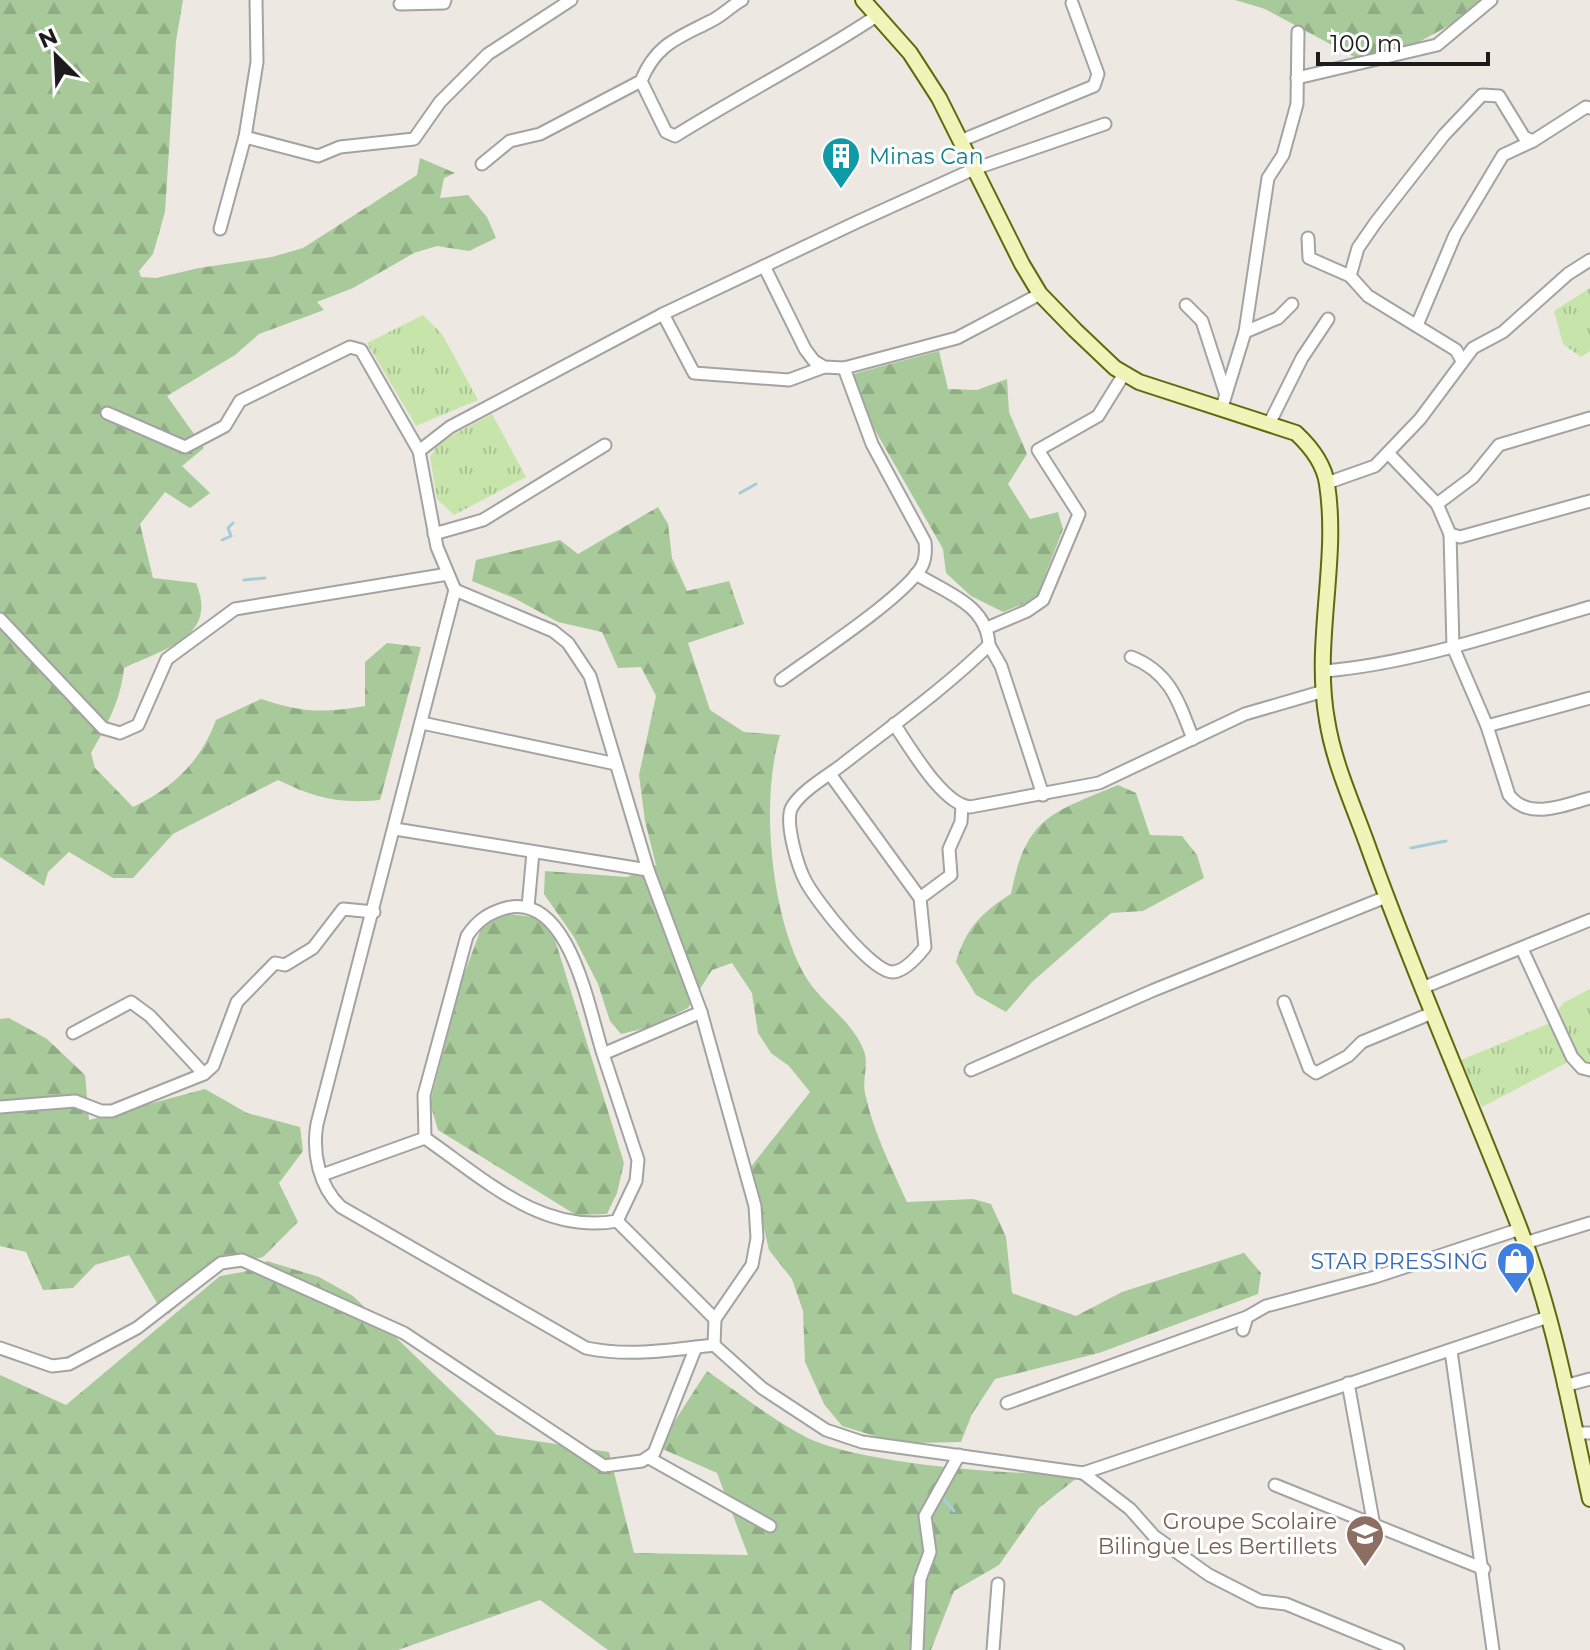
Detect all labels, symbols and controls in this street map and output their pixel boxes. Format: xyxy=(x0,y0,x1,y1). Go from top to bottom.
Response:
north arrow xyxy=(16,16,96,96)
scale bar xyxy=(1318,16,1488,66)
text: N xyxy=(34,22,62,54)
text: 100 m xyxy=(1330,29,1402,58)
building icon: Minas Can xyxy=(820,135,862,190)
place label: Minas Can xyxy=(869,143,984,170)
shop icon: STAR PRESSING xyxy=(1495,1240,1537,1295)
place label: STAR PRESSING xyxy=(1311,1248,1488,1275)
place label: Groupe Scolaire Bilingue Les Bertillets xyxy=(1098,1508,1337,1560)
school or university icon: Groupe Scolaire Bilingue Les Bertillets xyxy=(1344,1513,1386,1568)

